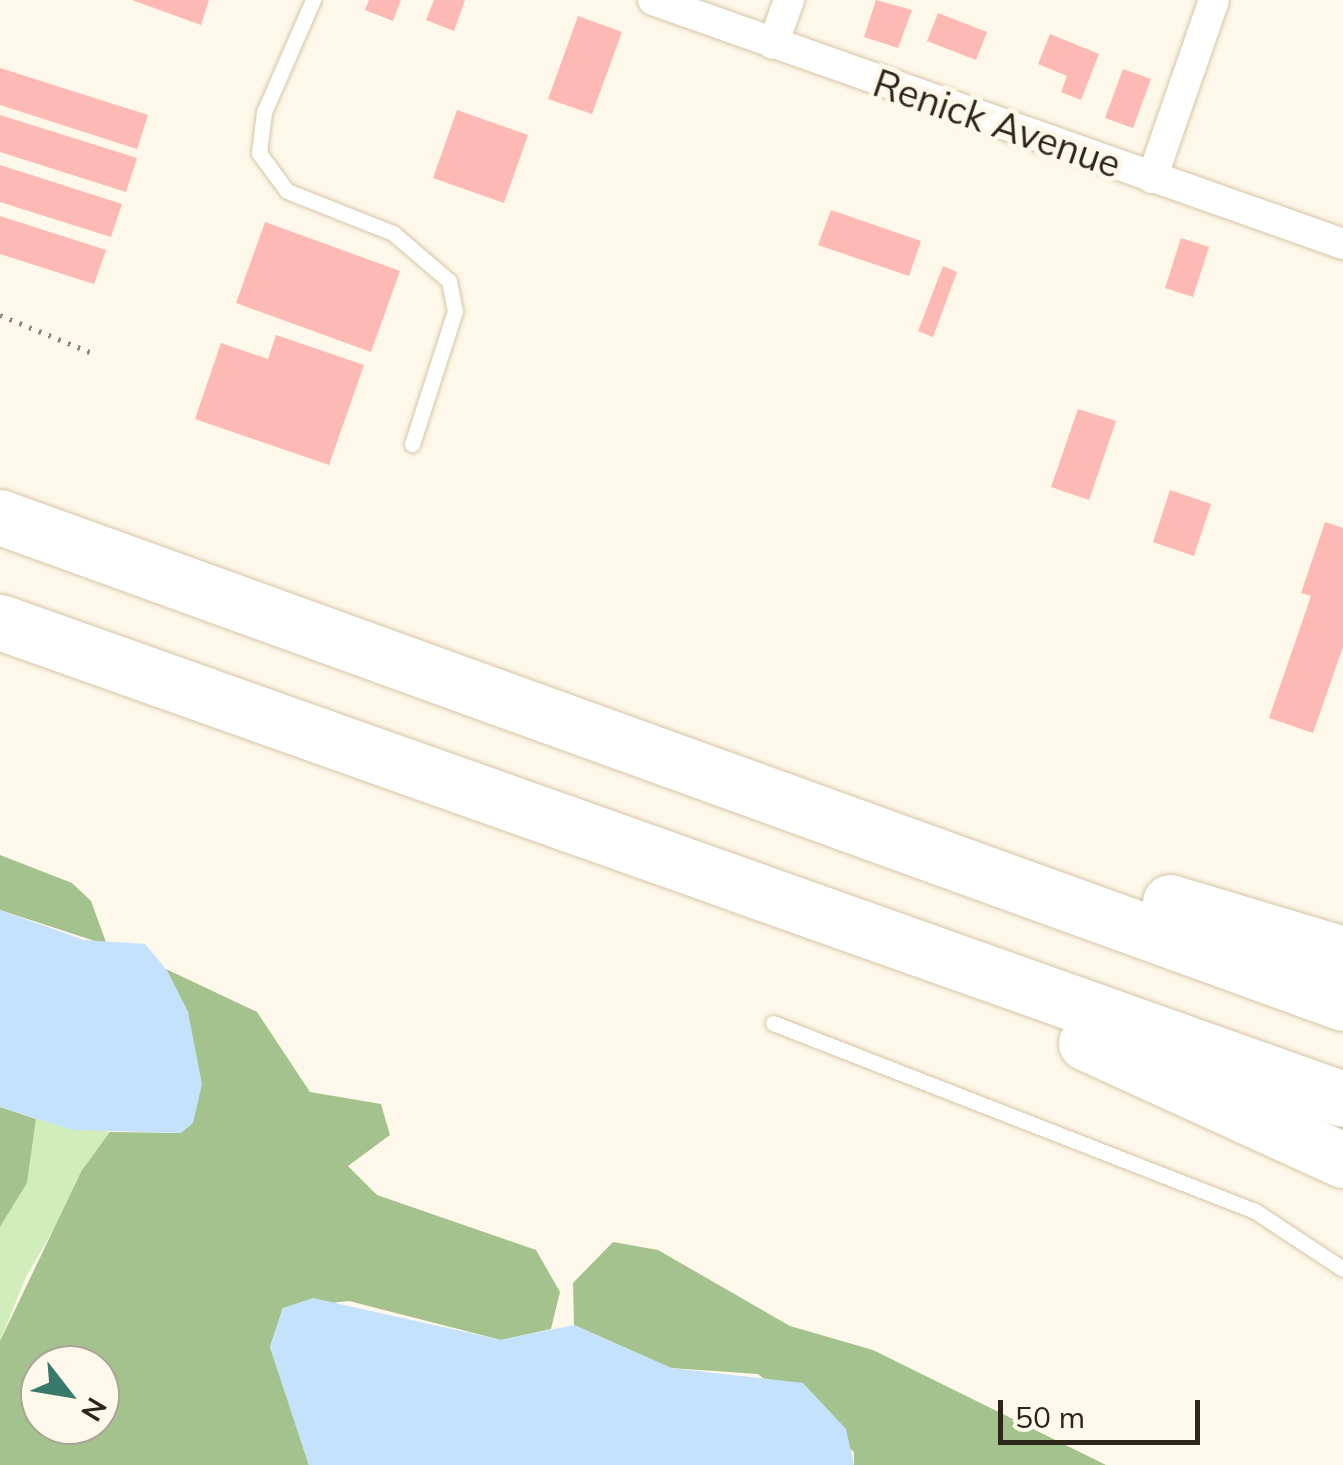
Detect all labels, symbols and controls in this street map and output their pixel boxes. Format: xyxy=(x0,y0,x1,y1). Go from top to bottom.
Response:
street label: Renick Avenue xyxy=(867,60,1127,188)
north arrow xyxy=(20,1345,120,1445)
scale bar xyxy=(1003,1380,1206,1442)
text: N xyxy=(74,1392,115,1428)
text: 50 m xyxy=(1015,1398,1085,1436)

